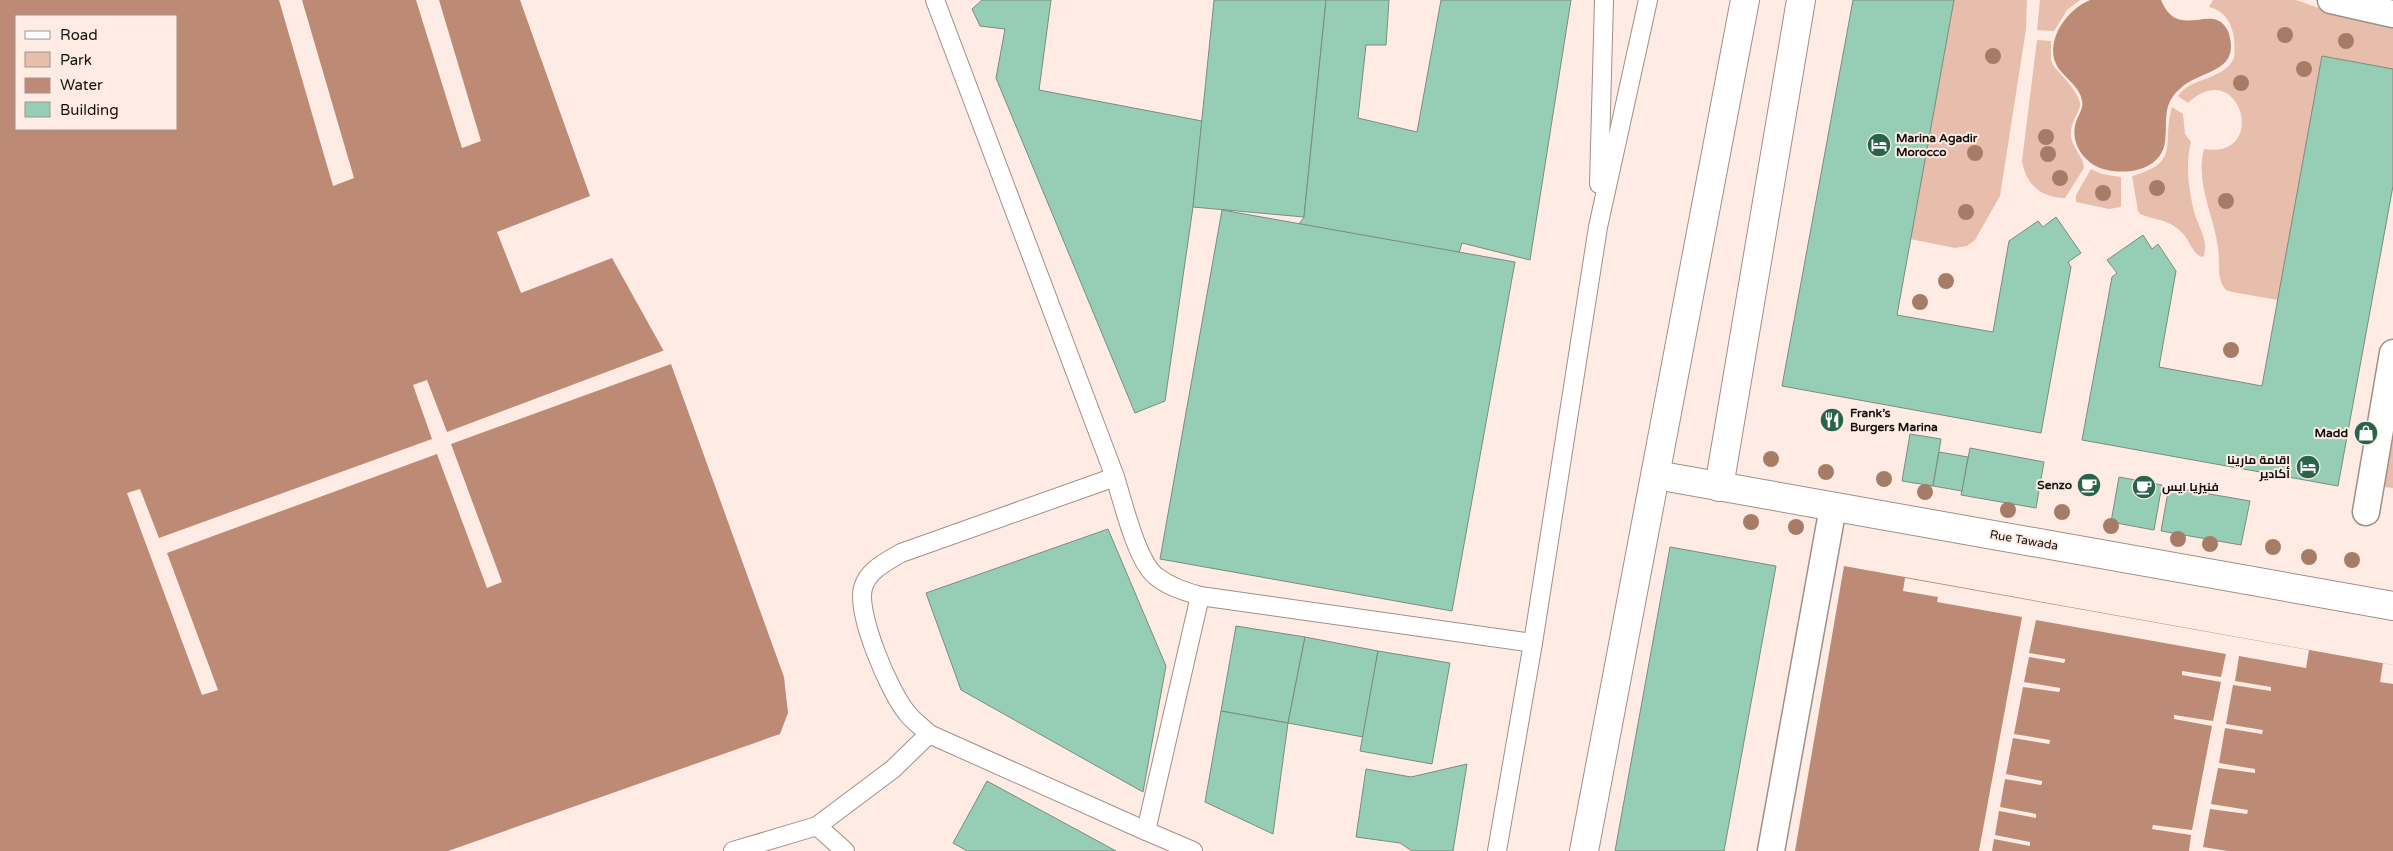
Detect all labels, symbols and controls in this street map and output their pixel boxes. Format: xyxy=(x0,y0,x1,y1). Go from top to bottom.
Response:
legend xyxy=(15,15,178,130)
text: Road xyxy=(60,26,98,44)
text: Park xyxy=(60,51,92,69)
text: Water xyxy=(60,76,103,94)
text: Building xyxy=(60,101,119,119)
place label: Marina Agadir Morocco xyxy=(1896,131,1978,159)
hotel icon: Marina Agadir Morocco xyxy=(1866,132,1892,158)
place label: Frank’s Burgers Marina xyxy=(1850,406,1938,435)
restaurant icon: Frank’s Burgers Marina xyxy=(1819,407,1845,433)
shop icon: Madd xyxy=(2353,420,2379,446)
place label: Madd xyxy=(2315,426,2348,440)
place label: إقامة مارينا أكادير xyxy=(2227,453,2290,482)
hotel icon: إقامة مارينا أكادير xyxy=(2295,454,2321,480)
cafe icon: Senzo xyxy=(2076,472,2102,498)
cafe icon: فنيزيا ايس xyxy=(2131,474,2157,500)
place label: Senzo xyxy=(2037,478,2072,492)
place label: فنيزيا ايس xyxy=(2162,480,2219,495)
street label: Rue Tawada xyxy=(1989,527,2059,553)

